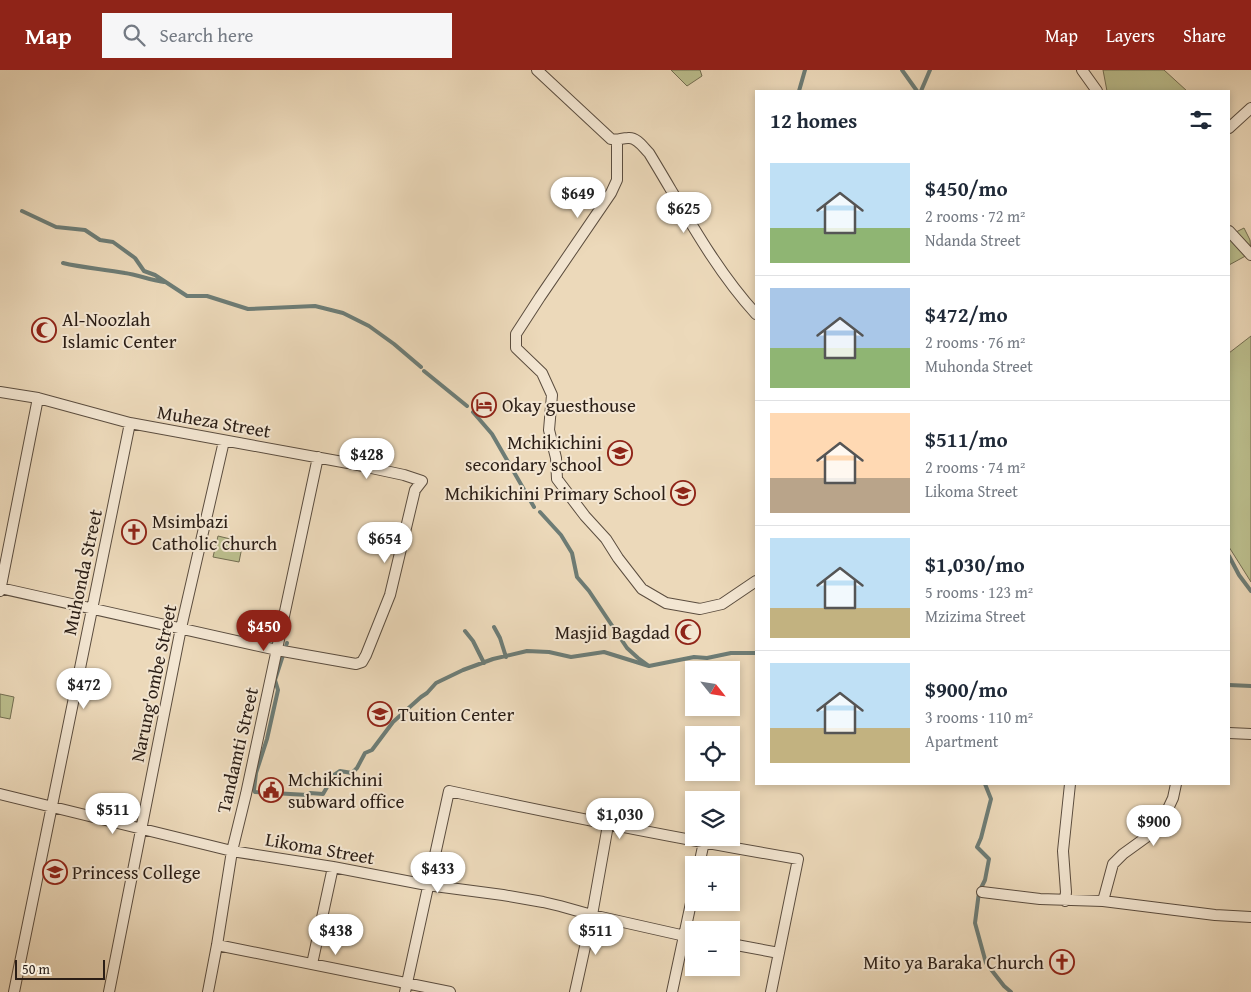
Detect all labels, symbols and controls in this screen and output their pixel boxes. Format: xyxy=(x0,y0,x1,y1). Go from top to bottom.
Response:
search box xyxy=(102,13,452,58)
text: Map xyxy=(25,18,72,53)
icon: search xyxy=(120,21,148,49)
text: Search here xyxy=(160,21,253,49)
text: Map xyxy=(1045,22,1078,49)
text: Layers xyxy=(1106,22,1155,49)
text: Share xyxy=(1183,22,1226,49)
text: 12 homes xyxy=(770,105,857,136)
icon: filters xyxy=(1187,106,1215,134)
text: $450/mo xyxy=(925,173,1008,204)
pin: $649 xyxy=(548,176,608,219)
text: $649 xyxy=(561,181,595,205)
icon: home xyxy=(810,183,870,243)
pin: $625 xyxy=(654,191,714,234)
text: $625 xyxy=(667,196,701,220)
text: 2 rooms · 72 m² xyxy=(925,204,1025,228)
text: Ndanda Street xyxy=(925,228,1021,252)
text: $472/mo xyxy=(925,299,1008,330)
place label: Al-Noozlah Islamic Center xyxy=(62,305,177,355)
icon: home xyxy=(810,308,870,368)
mosque icon: Al-Noozlah Islamic Center xyxy=(31,317,57,343)
text: 2 rooms · 76 m² xyxy=(925,330,1025,354)
text: Muhonda Street xyxy=(925,354,1033,378)
place label: Okay guesthouse xyxy=(502,391,636,419)
hotel icon: Okay guesthouse xyxy=(471,392,497,418)
street label: Muheza Street xyxy=(155,397,273,445)
text: $511/mo xyxy=(925,424,1008,455)
place label: Mchikichini secondary school xyxy=(465,428,602,478)
icon: home xyxy=(810,433,870,493)
pin: $428 xyxy=(337,438,397,480)
school or university icon: Mchikichini secondary school xyxy=(607,440,633,466)
text: $428 xyxy=(350,442,384,466)
text: 2 rooms · 74 m² xyxy=(925,455,1025,479)
place label: Mchikichini Primary School xyxy=(445,479,666,507)
text: Likoma Street xyxy=(925,479,1018,503)
school or university icon: Mchikichini Primary School xyxy=(670,480,696,506)
street label: Muhonda Street xyxy=(55,506,109,638)
place label: Msimbazi Catholic church xyxy=(152,507,277,557)
church icon: Msimbazi Catholic church xyxy=(121,519,147,545)
pin: $654 xyxy=(355,522,415,564)
text: $654 xyxy=(368,526,402,550)
text: $1,030/mo xyxy=(925,549,1025,580)
icon: home xyxy=(810,558,870,618)
text: 5 rooms · 123 m² xyxy=(925,580,1033,604)
street label: Narung'ombe Street xyxy=(123,601,183,765)
text: Mzizima Street xyxy=(925,604,1026,628)
pin: $450 xyxy=(234,610,294,652)
text: $450 xyxy=(247,614,281,638)
place label: Masjid Bagdad xyxy=(555,618,671,646)
mosque icon: Masjid Bagdad xyxy=(675,619,701,645)
north arrow xyxy=(685,661,740,716)
map controls xyxy=(685,661,740,976)
pin: $472 xyxy=(54,668,114,710)
text: $472 xyxy=(67,672,101,696)
text: $900/mo xyxy=(925,674,1008,705)
icon: home xyxy=(810,683,870,743)
street label: Tandamti Street xyxy=(209,684,265,816)
place label: Tuition Center xyxy=(398,700,514,728)
school or university icon: Tuition Center xyxy=(367,701,393,727)
text: 3 rooms · 110 m² xyxy=(925,705,1033,729)
button: locate xyxy=(685,726,740,781)
text: Apartment xyxy=(925,729,998,753)
place label: Mchikichini subward office xyxy=(288,765,404,815)
public building icon: Mchikichini subward office xyxy=(258,777,284,803)
button: layers xyxy=(685,791,740,846)
pin: $511 xyxy=(83,792,143,835)
text: $511 xyxy=(96,797,130,821)
pin: $1,030 xyxy=(579,798,661,840)
text: $1,030 xyxy=(597,802,643,826)
pin: $900 xyxy=(1124,804,1184,847)
text: $900 xyxy=(1137,809,1171,833)
street label: Likoma Street xyxy=(263,825,377,871)
pin: $433 xyxy=(408,852,468,894)
text: $433 xyxy=(421,856,455,880)
button: + xyxy=(685,856,740,911)
place label: Princess College xyxy=(72,858,201,886)
school or university icon: Princess College xyxy=(42,859,68,885)
pin: $438 xyxy=(306,914,366,956)
pin: $511 xyxy=(566,914,626,956)
text: $438 xyxy=(319,918,353,942)
text: $511 xyxy=(579,918,613,942)
button: − xyxy=(685,921,740,976)
place label: Mito ya Baraka Church xyxy=(863,948,1044,976)
church icon: Mito ya Baraka Church xyxy=(1049,949,1075,975)
scale bar xyxy=(15,957,105,980)
text: 50 m xyxy=(22,959,50,979)

